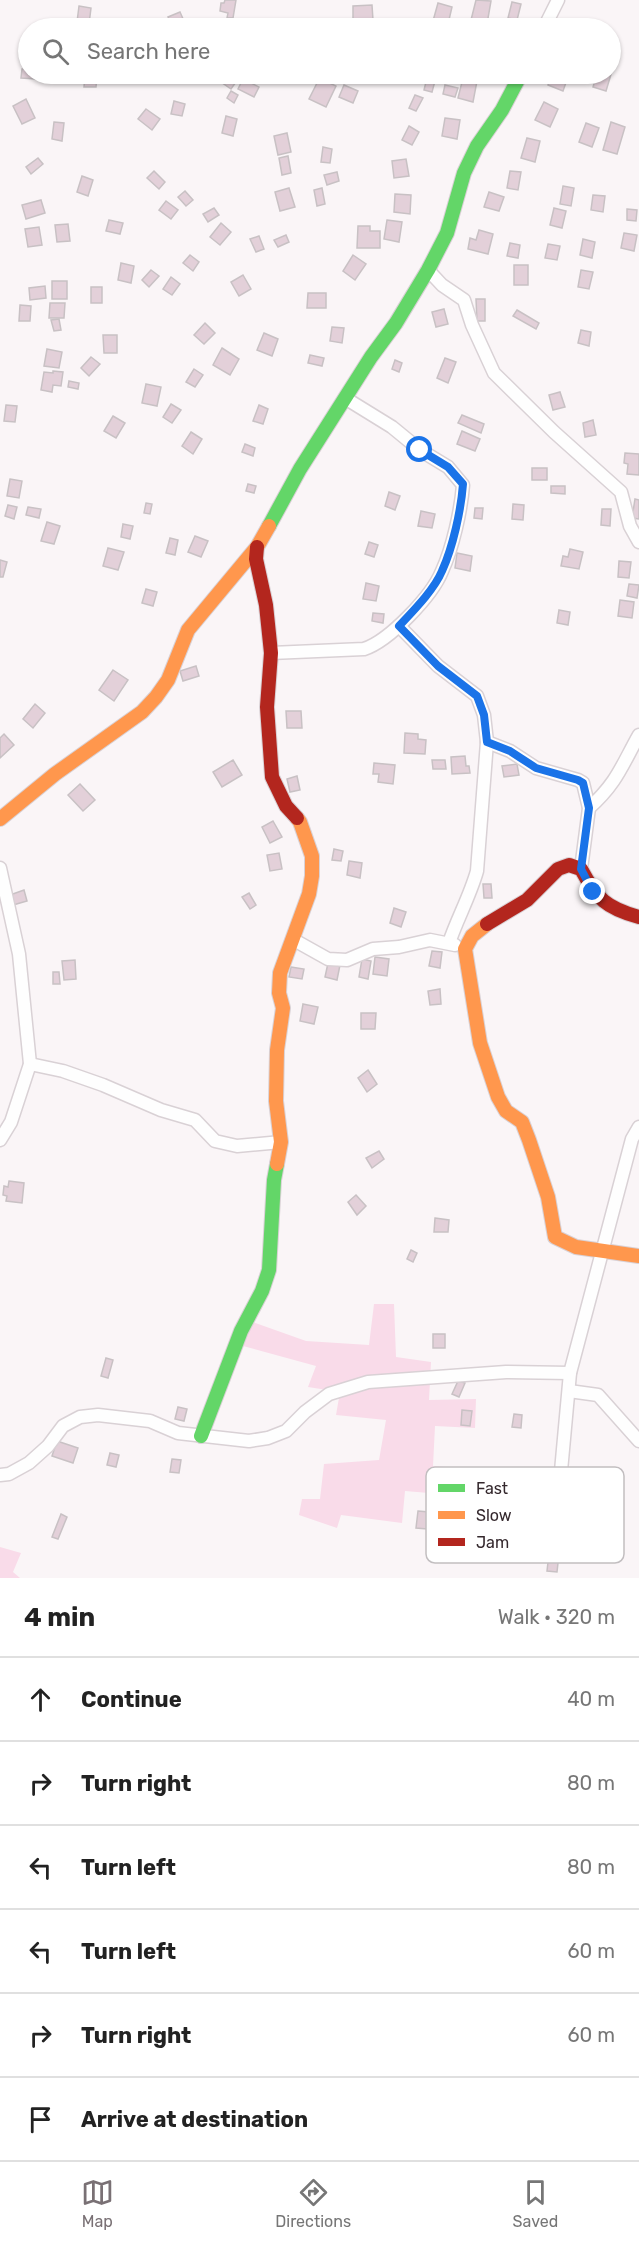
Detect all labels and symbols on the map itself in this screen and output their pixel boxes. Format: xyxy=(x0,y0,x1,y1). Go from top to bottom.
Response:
route start xyxy=(406,436,432,462)
route end xyxy=(579,878,605,904)
legend xyxy=(426,1467,624,1563)
text: Fast xyxy=(476,1479,508,1498)
text: Slow xyxy=(476,1506,512,1525)
text: Jam xyxy=(476,1533,509,1552)

